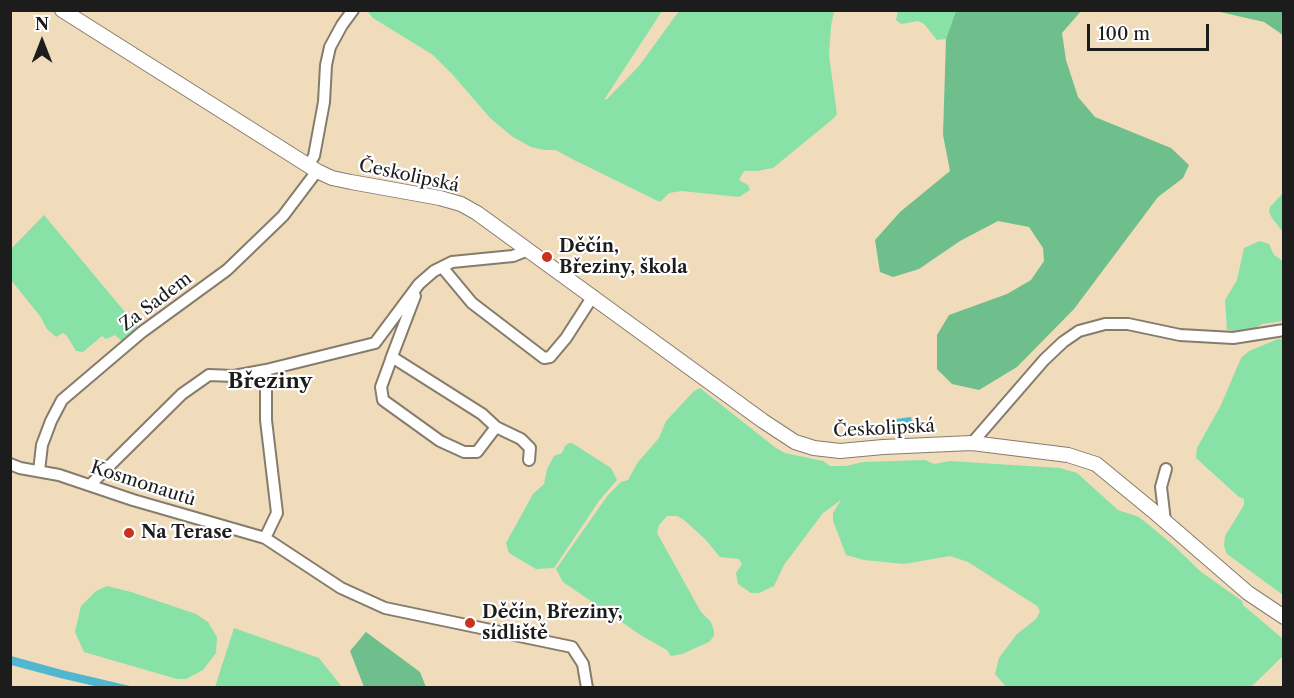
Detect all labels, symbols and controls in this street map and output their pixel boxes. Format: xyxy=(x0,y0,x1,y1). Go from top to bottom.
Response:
north arrow xyxy=(12,12,72,72)
scale bar xyxy=(1090,12,1212,50)
text: N xyxy=(35,14,49,34)
text: 100 m xyxy=(1098,23,1150,45)
street label: Českolipská xyxy=(357,155,461,197)
place label: Děčín, Březiny, škola xyxy=(559,236,688,278)
marker: Děčín, Březiny, škola xyxy=(540,250,554,264)
street label: Za Sadem xyxy=(116,268,196,336)
district label: Březiny xyxy=(228,369,312,395)
street label: Českolipská xyxy=(833,416,935,442)
street label: Kosmonautů xyxy=(88,457,198,511)
place label: Na Terase xyxy=(141,522,232,544)
marker: Na Terase xyxy=(122,526,136,540)
place label: Děčín, Březiny, sídliště xyxy=(482,602,623,644)
marker: Děčín, Březiny, sídliště xyxy=(463,616,477,630)

